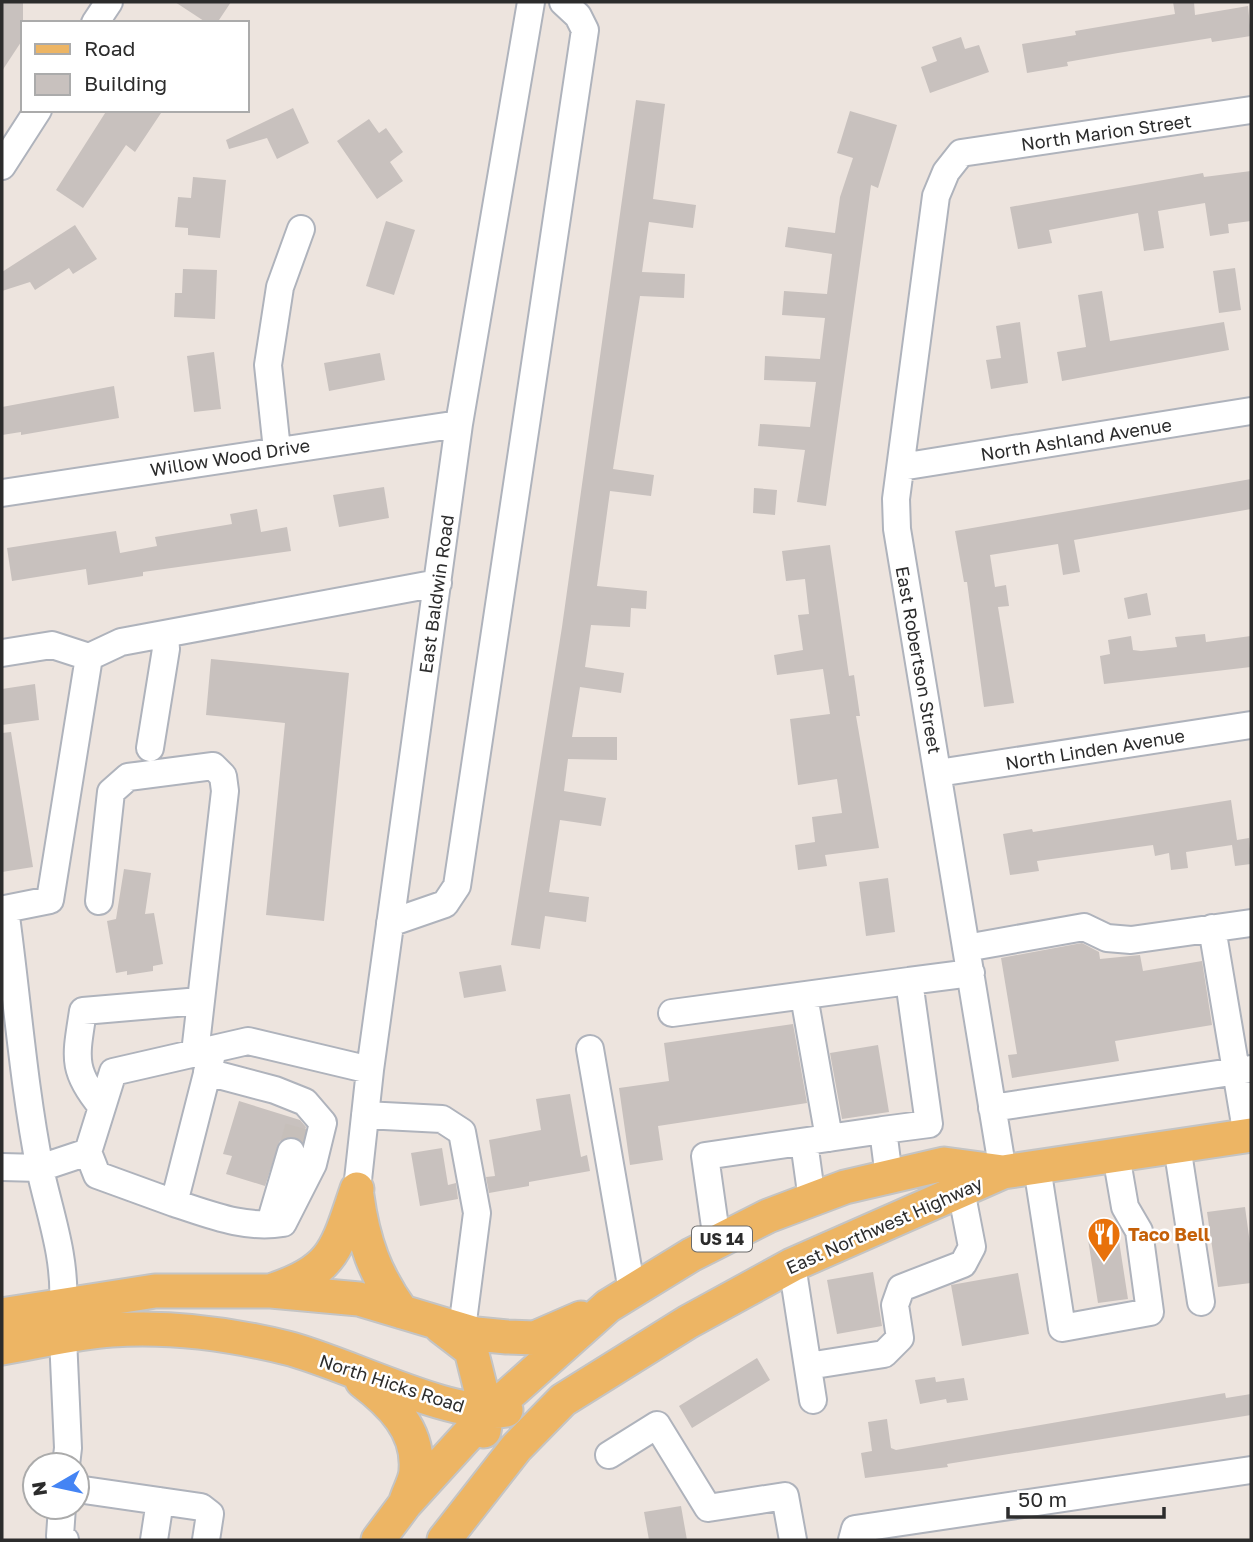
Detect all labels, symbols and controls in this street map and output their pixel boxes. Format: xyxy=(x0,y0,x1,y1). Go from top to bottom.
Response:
legend xyxy=(21,21,248,112)
text: Road xyxy=(84,35,135,61)
text: Building xyxy=(84,70,167,96)
street label: North Marion Street xyxy=(1019,109,1193,155)
street label: North Ashland Avenue xyxy=(979,413,1173,465)
street label: Willow Wood Drive xyxy=(149,434,311,480)
street label: East Baldwin Road xyxy=(414,513,458,675)
street label: East Robertson Street xyxy=(892,564,946,756)
street label: North Linden Avenue xyxy=(1004,724,1186,774)
street label: East Northwest Highway xyxy=(782,1172,986,1278)
restaurant icon: Taco Bell xyxy=(1085,1215,1123,1264)
place label: Taco Bell xyxy=(1128,1223,1210,1245)
road number: US 14 xyxy=(692,1226,752,1252)
street label: North Hicks Road xyxy=(317,1349,467,1417)
north arrow xyxy=(21,1451,91,1521)
scale bar xyxy=(1008,1476,1164,1520)
text: N xyxy=(26,1480,51,1498)
text: 50 m xyxy=(1018,1486,1067,1512)

